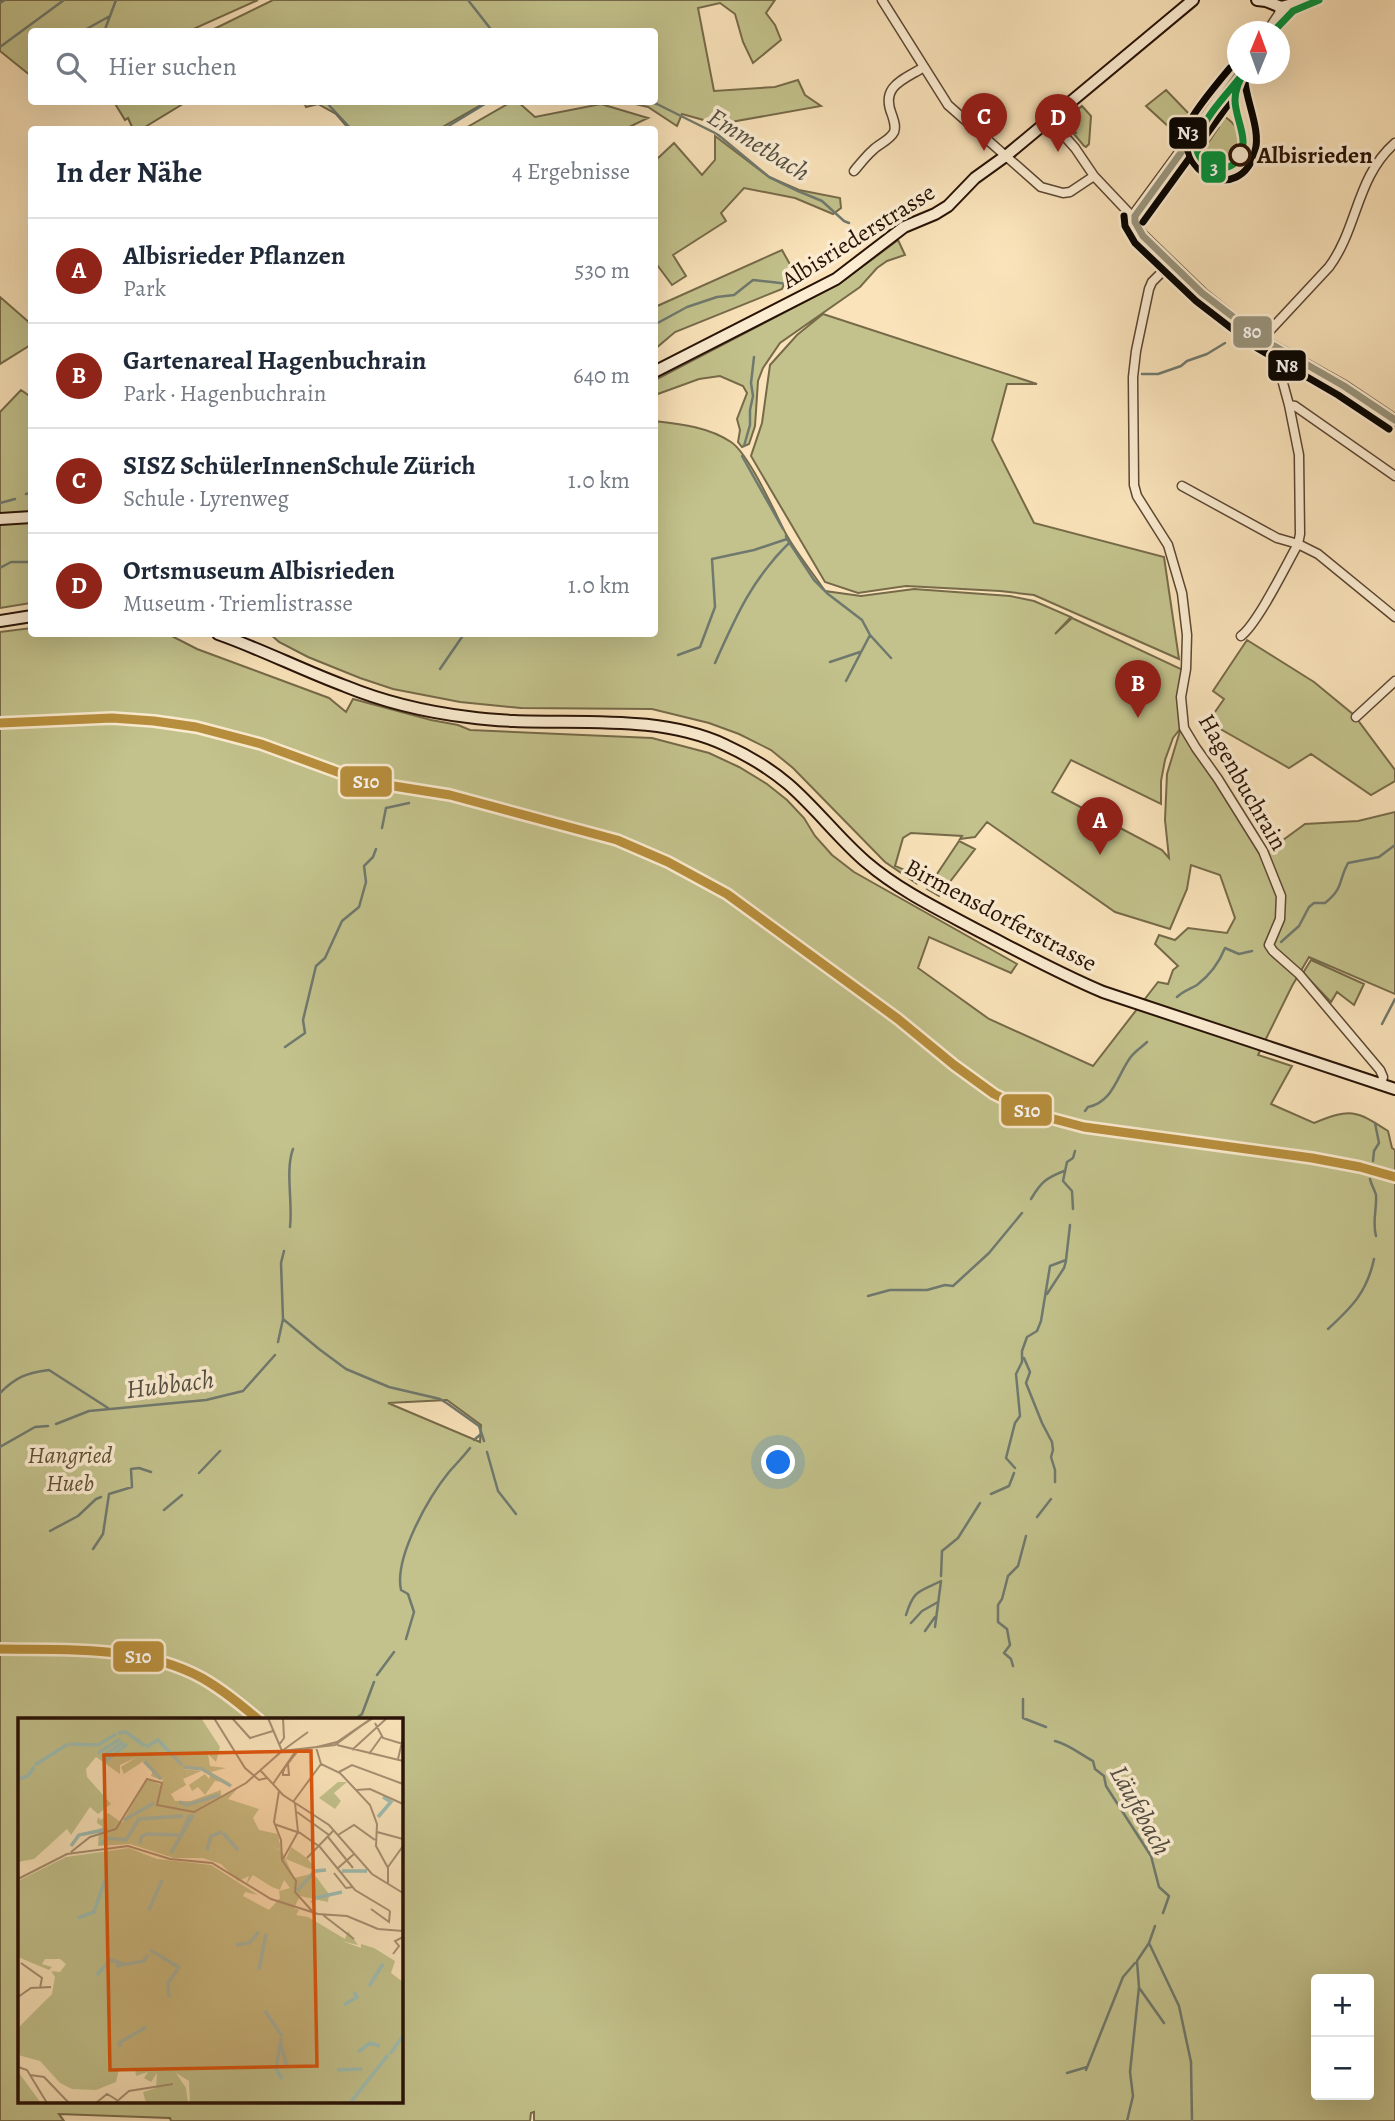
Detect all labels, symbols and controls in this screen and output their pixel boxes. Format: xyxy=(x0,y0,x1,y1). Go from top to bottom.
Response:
north arrow xyxy=(1227,21,1290,84)
search box xyxy=(28,28,658,105)
icon: search xyxy=(52,48,90,86)
text: Hier suchen xyxy=(108,49,237,84)
pin: C xyxy=(961,93,1007,151)
pin: D xyxy=(1035,94,1081,152)
water label: Emmetbach xyxy=(701,99,817,190)
line badge: N3 xyxy=(1168,116,1208,150)
text: N3 xyxy=(1177,120,1199,146)
place label: Albisrieden xyxy=(1256,139,1373,171)
marker: Albisrieden xyxy=(1229,144,1251,166)
line badge: 3 xyxy=(1200,150,1227,184)
text: In der Nähe xyxy=(56,152,202,192)
text: 3 xyxy=(1210,155,1218,181)
text: 4 Ergebnisse xyxy=(512,156,630,187)
street label: Albisriederstrasse xyxy=(774,176,941,297)
text: Albisrieder Pflanzen xyxy=(123,238,345,273)
text: A xyxy=(72,255,86,286)
text: 530 m xyxy=(575,255,630,286)
text: Park xyxy=(123,273,166,304)
line badge: 80 xyxy=(1232,315,1273,349)
text: 80 xyxy=(1243,319,1262,345)
text: Gartenareal Hagenbuchrain xyxy=(123,343,426,378)
line badge: N8 xyxy=(1267,349,1307,382)
text: N8 xyxy=(1276,353,1298,379)
text: B xyxy=(72,360,86,391)
text: 640 m xyxy=(573,360,630,391)
text: Park · Hagenbuchrain xyxy=(123,378,326,409)
text: SISZ SchülerInnenSchule Zürich xyxy=(123,448,476,483)
text: C xyxy=(72,465,86,496)
text: 1.0 km xyxy=(568,465,630,496)
text: Schule · Lyrenweg xyxy=(123,483,289,514)
text: Ortsmuseum Albisrieden xyxy=(123,553,395,588)
text: D xyxy=(71,570,87,601)
text: 1.0 km xyxy=(568,570,630,601)
text: Museum · Triemlistrasse xyxy=(123,588,353,619)
pin: B xyxy=(1115,660,1161,718)
street label: Hagenbuchrain xyxy=(1191,708,1295,856)
line badge: S10 xyxy=(339,765,393,798)
text: S10 xyxy=(353,769,380,795)
pin: A xyxy=(1077,797,1123,855)
street label: Birmensdorferstrasse xyxy=(900,851,1102,979)
line badge: S10 xyxy=(1000,1093,1053,1127)
text: S10 xyxy=(1014,1098,1041,1124)
water label: Hubbach xyxy=(124,1362,216,1407)
park label: Hangried Hueb xyxy=(28,1439,112,1499)
your location xyxy=(761,1445,795,1479)
line badge: S10 xyxy=(112,1640,165,1673)
text: S10 xyxy=(125,1644,152,1670)
inset map xyxy=(18,1718,402,2104)
water label: Läufebach xyxy=(1101,1759,1180,1862)
map controls xyxy=(1311,1974,1374,2100)
button: + xyxy=(1311,1974,1374,2037)
button: − xyxy=(1311,2037,1374,2100)

